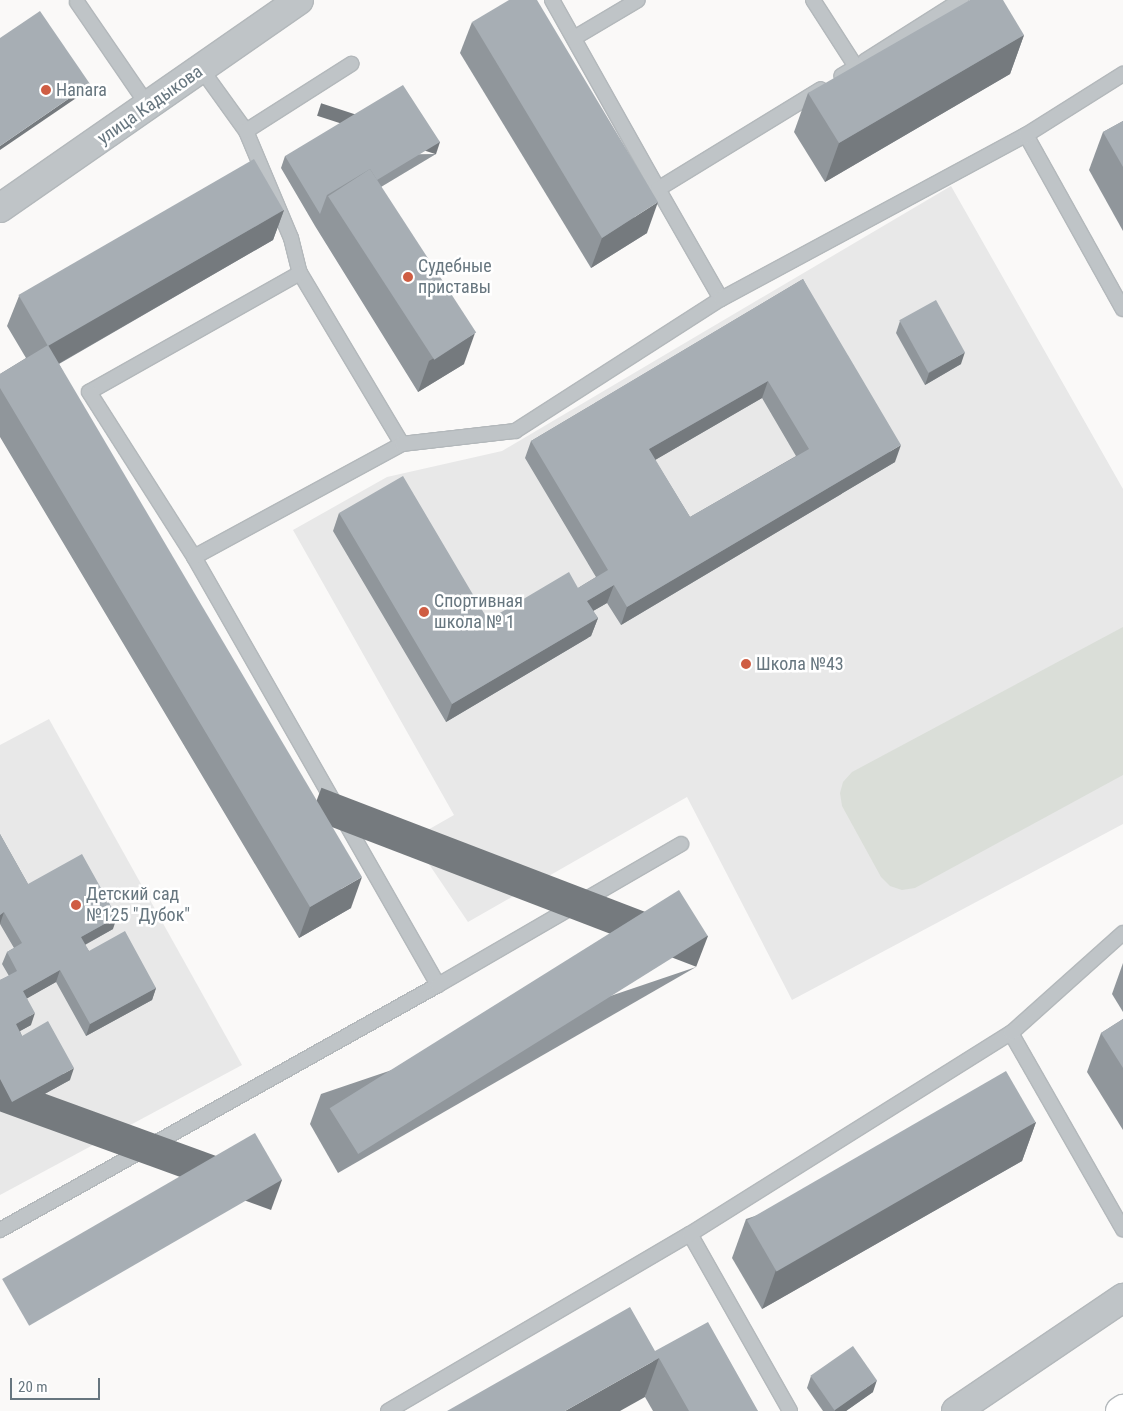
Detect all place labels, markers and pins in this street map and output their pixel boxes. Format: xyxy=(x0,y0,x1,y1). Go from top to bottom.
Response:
place label: Hanara xyxy=(56,79,107,101)
marker: Hanara xyxy=(40,84,52,96)
place label: Судебные приставы xyxy=(418,256,492,298)
marker: Судебные приставы xyxy=(402,271,414,283)
place label: Спортивная школа № 1 xyxy=(434,591,523,634)
marker: Спортивная школа № 1 xyxy=(418,606,430,618)
place label: Школа №43 xyxy=(756,653,844,675)
marker: Школа №43 xyxy=(740,658,752,670)
place label: Детский сад №125 "Дубок" xyxy=(86,884,190,926)
marker: Детский сад №125 "Дубок" xyxy=(70,899,82,911)

